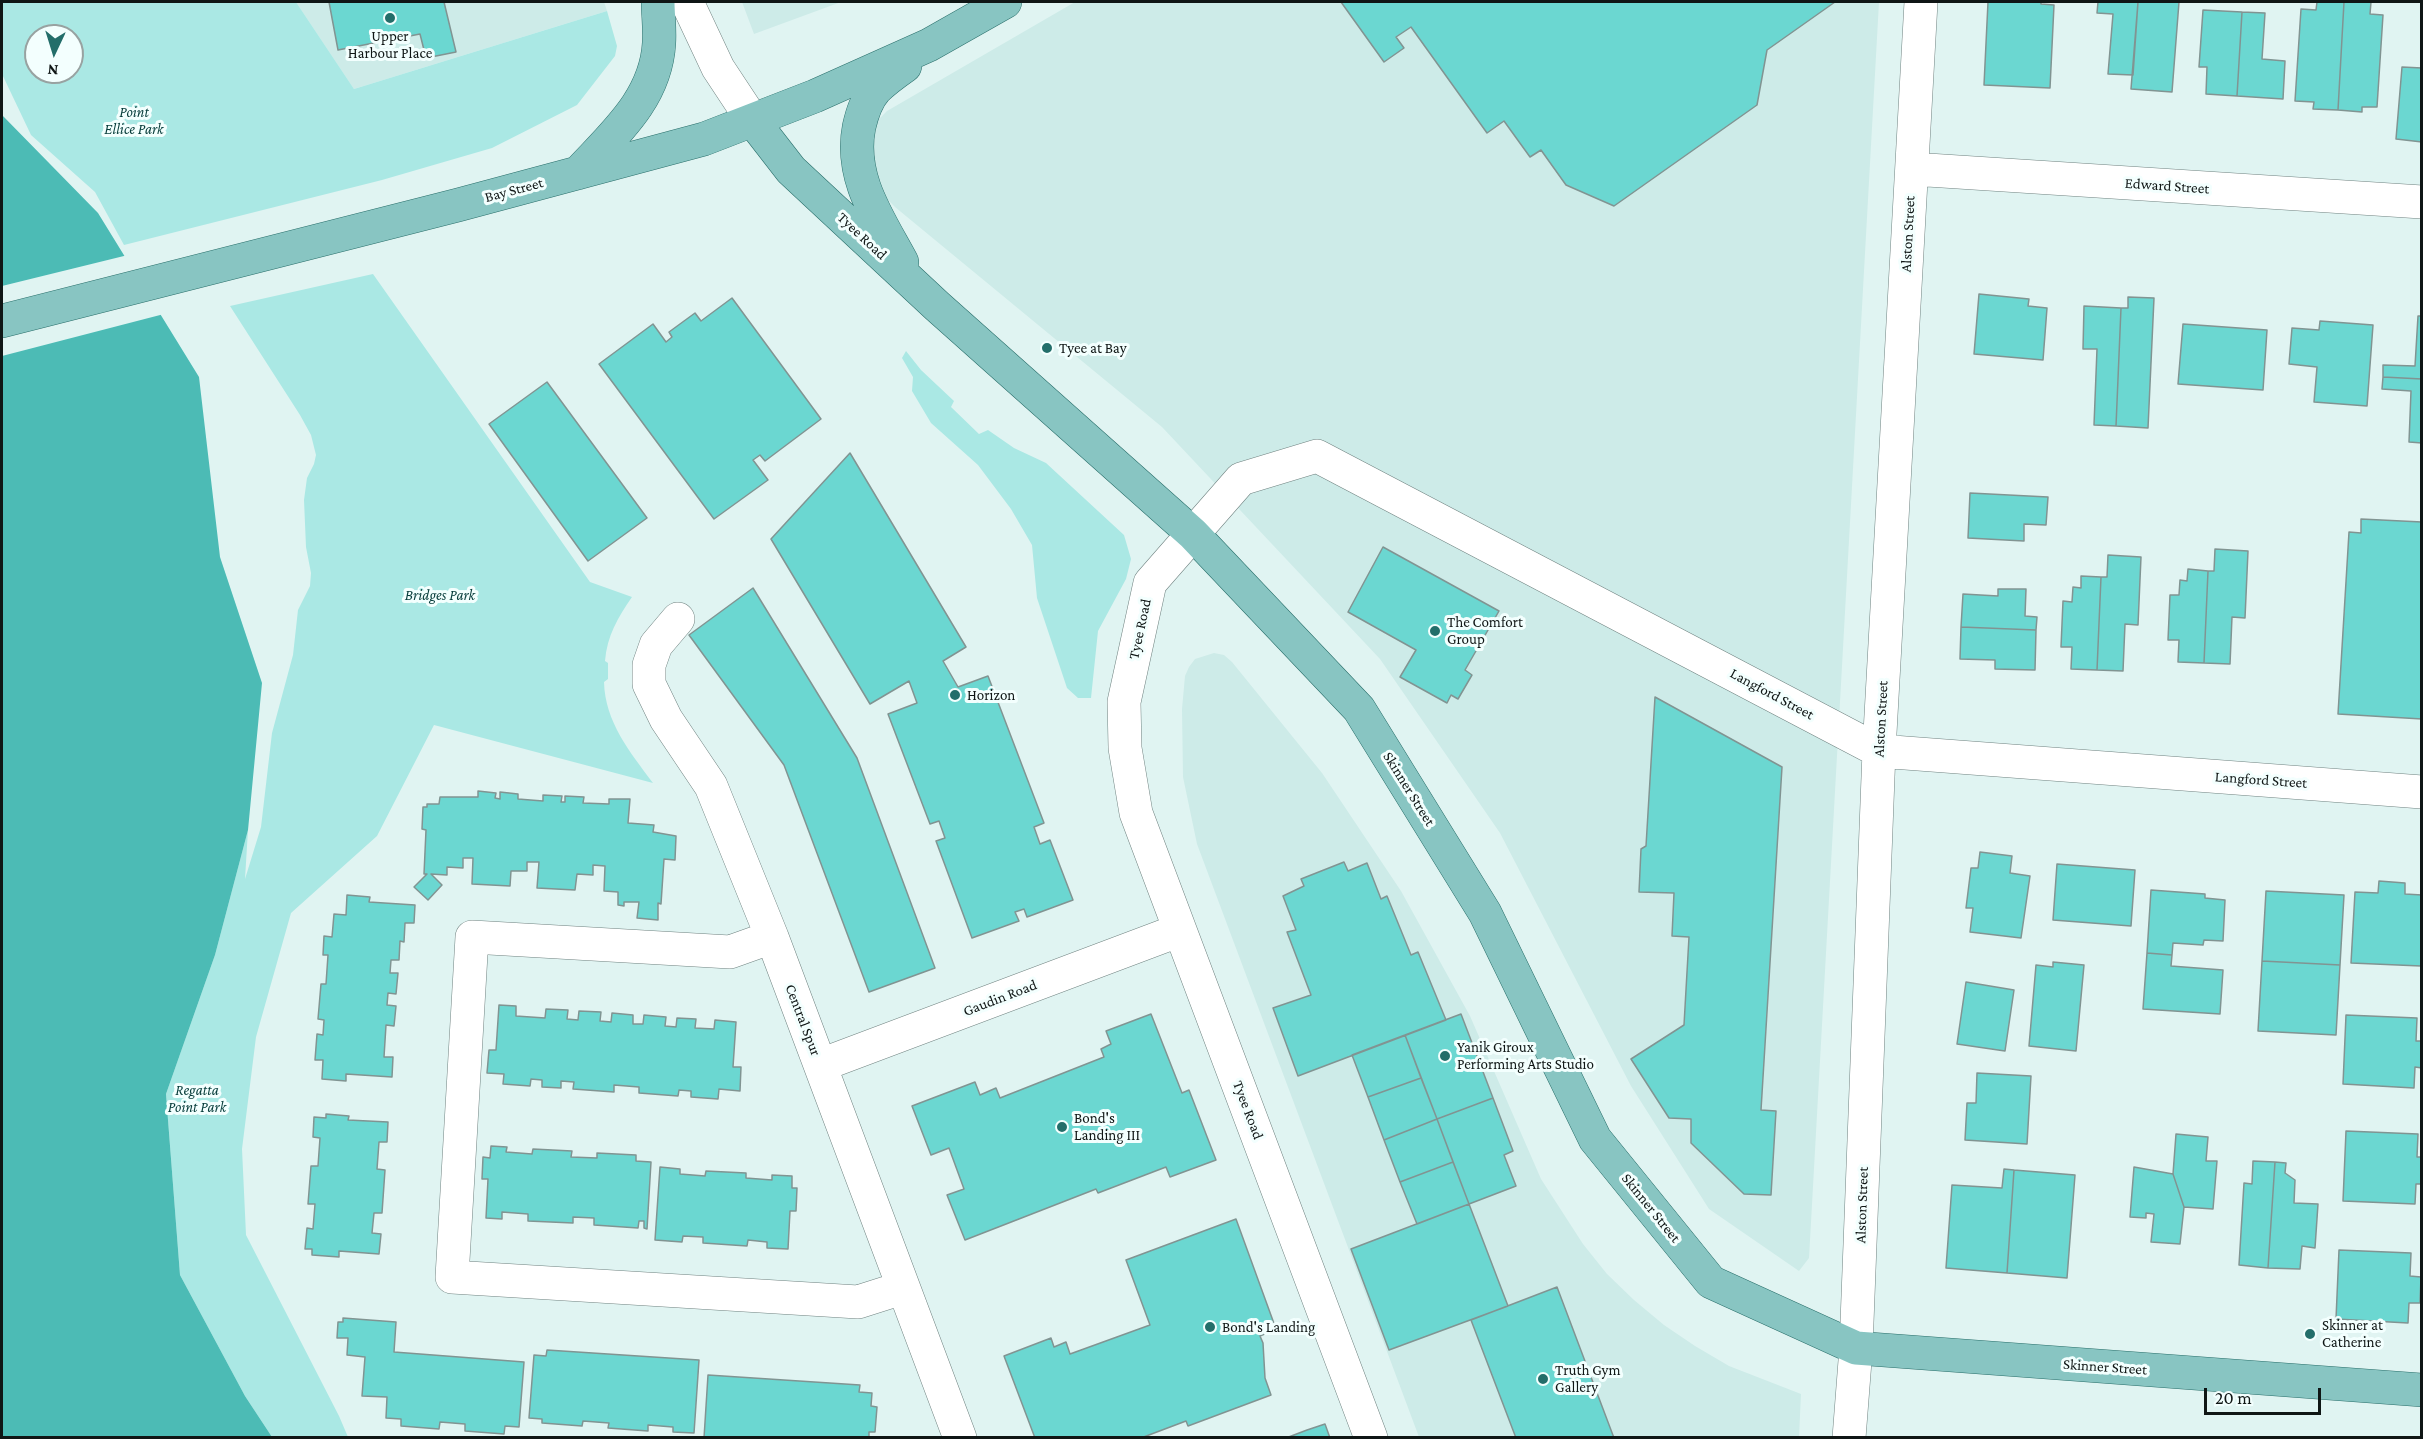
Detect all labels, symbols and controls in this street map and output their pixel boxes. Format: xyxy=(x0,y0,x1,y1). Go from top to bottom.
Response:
marker: Upper Harbour Place xyxy=(383,11,397,25)
north arrow xyxy=(24,24,84,84)
place label: Upper Harbour Place xyxy=(348,27,432,62)
text: N xyxy=(47,62,59,79)
park label: Point Ellice Park xyxy=(104,103,164,138)
street label: Bay Street xyxy=(483,174,545,206)
street label: Edward Street xyxy=(2124,174,2210,198)
street label: Alston Street xyxy=(1897,195,1919,273)
street label: Tyee Road xyxy=(833,208,891,264)
place label: Tyee at Bay xyxy=(1059,339,1127,357)
marker: Tyee at Bay xyxy=(1040,341,1054,355)
park label: Bridges Park xyxy=(405,586,475,604)
street label: Tyee Road xyxy=(1125,597,1155,661)
place label: The Comfort Group xyxy=(1447,613,1523,648)
marker: The Comfort Group xyxy=(1428,624,1442,638)
street label: Langford Street xyxy=(1727,664,1817,724)
street label: Alston Street xyxy=(1870,680,1892,758)
place label: Horizon xyxy=(967,686,1015,704)
marker: Horizon xyxy=(948,688,962,702)
street label: Skinner Street xyxy=(1379,749,1439,829)
street label: Langford Street xyxy=(2214,768,2308,792)
street label: Gaudin Road xyxy=(961,976,1039,1020)
street label: Central Spur xyxy=(781,982,825,1058)
place label: Yanik Giroux Performing Arts Studio xyxy=(1457,1038,1594,1073)
marker: Yanik Giroux Performing Arts Studio xyxy=(1438,1049,1452,1063)
street label: Tyee Road xyxy=(1229,1078,1267,1142)
park label: Regatta Point Park xyxy=(168,1081,226,1116)
place label: Bond's Landing III xyxy=(1074,1109,1140,1144)
marker: Bond's Landing III xyxy=(1055,1120,1069,1134)
street label: Alston Street xyxy=(1852,1166,1872,1244)
street label: Skinner Street xyxy=(1618,1170,1684,1246)
place label: Skinner at Catherine xyxy=(2322,1316,2383,1351)
place label: Bond's Landing xyxy=(1222,1318,1315,1336)
marker: Bond's Landing xyxy=(1203,1320,1217,1334)
marker: Skinner at Catherine xyxy=(2303,1327,2317,1341)
street label: Skinner Street xyxy=(2062,1355,2148,1379)
place label: Truth Gym Gallery xyxy=(1555,1361,1621,1396)
marker: Truth Gym Gallery xyxy=(1536,1372,1550,1386)
scale bar xyxy=(2207,1376,2324,1414)
text: 20 m xyxy=(2215,1388,2252,1408)

